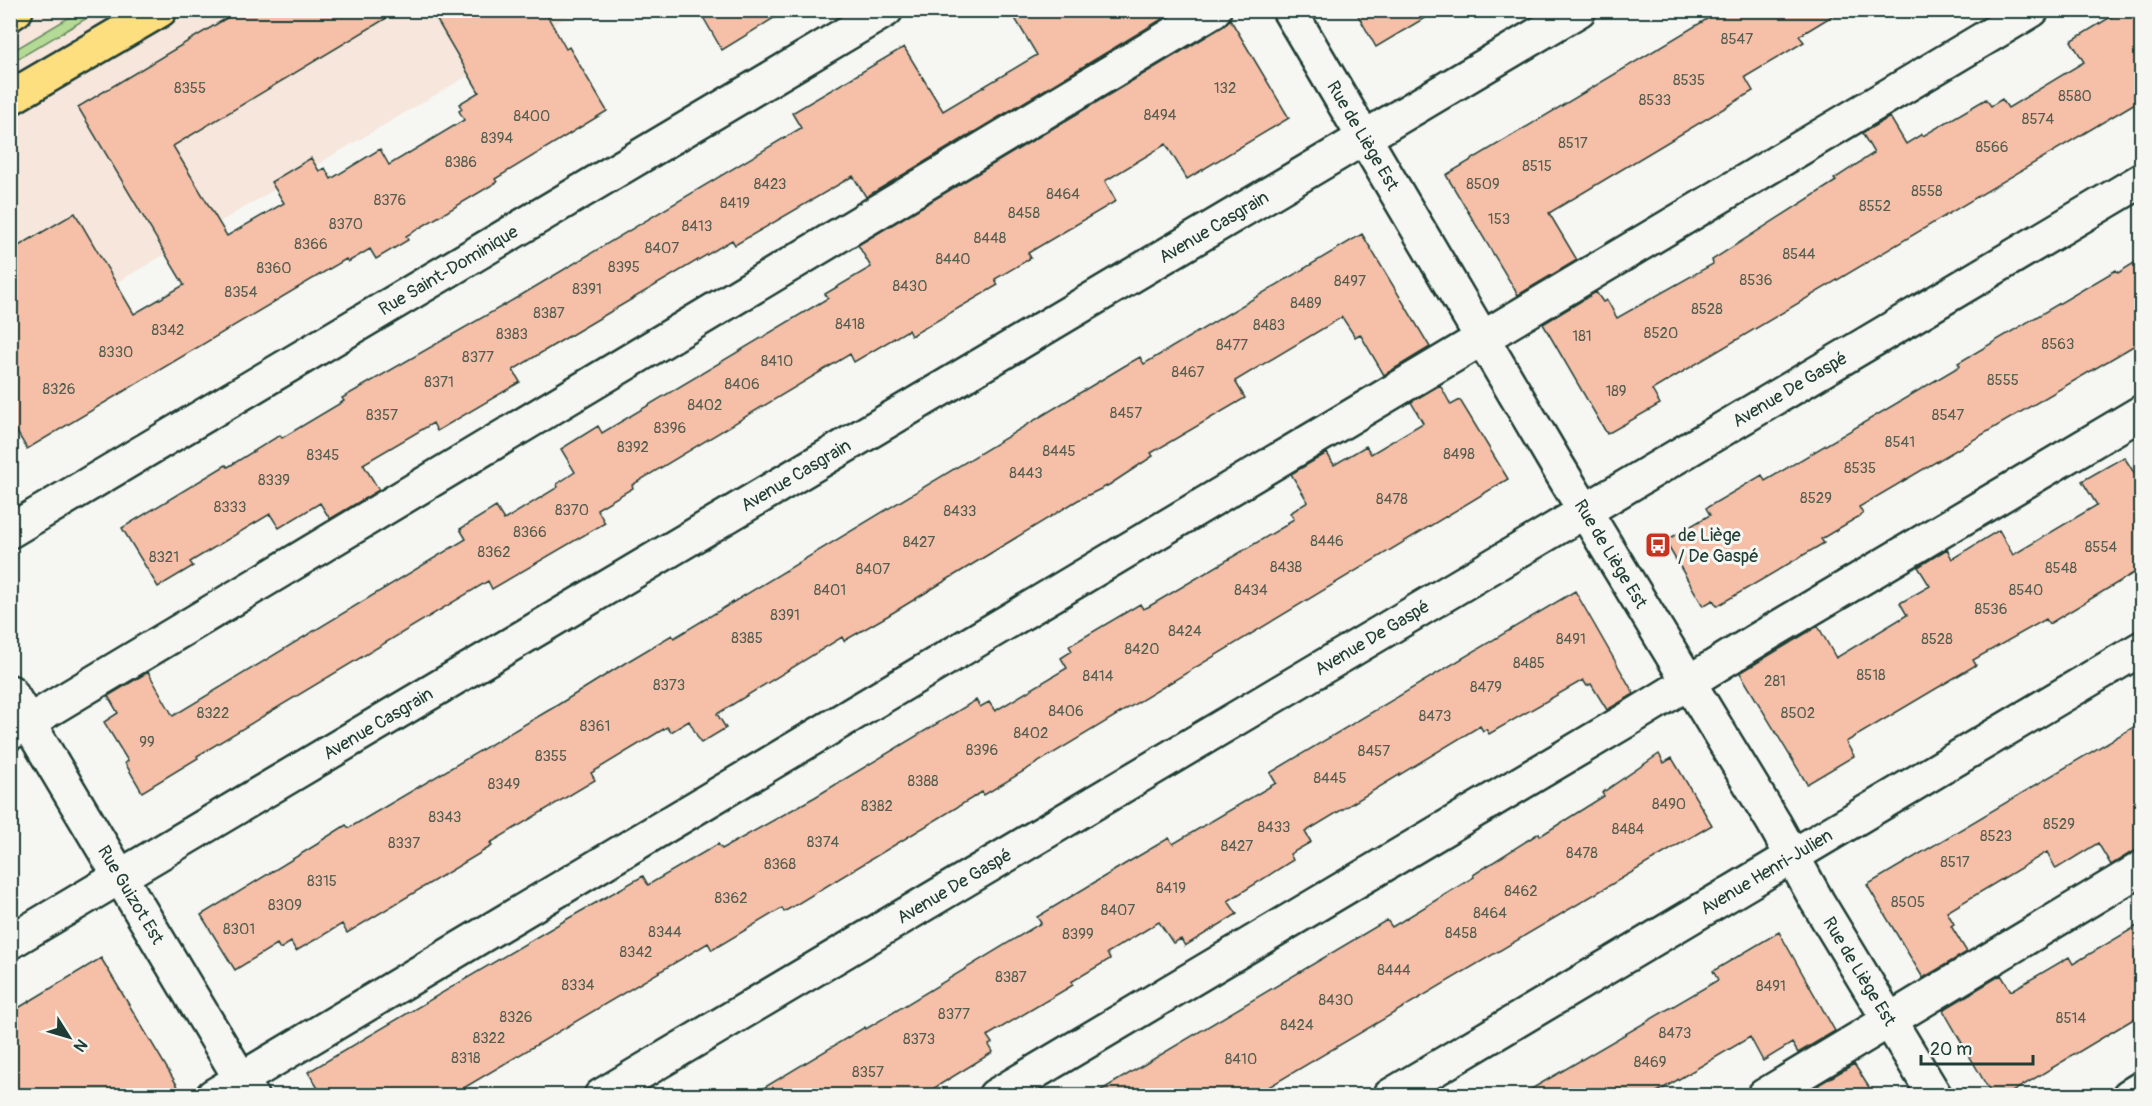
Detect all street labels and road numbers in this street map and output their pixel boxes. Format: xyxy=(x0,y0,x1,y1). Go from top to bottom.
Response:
street label: Rue de Liège Est xyxy=(1321,77,1404,196)
street label: Avenue Casgrain xyxy=(1155,186,1273,269)
street label: Rue Saint-Dominique xyxy=(375,220,523,321)
street label: Avenue De Gaspé xyxy=(1728,347,1852,433)
street label: Avenue Casgrain xyxy=(737,434,855,517)
street label: Rue de Liège Est xyxy=(1569,495,1653,614)
street label: Avenue De Gaspé xyxy=(1311,595,1434,681)
street label: Avenue Casgrain xyxy=(319,682,437,765)
street label: Avenue Henri-Julien xyxy=(1696,824,1837,921)
street label: Rue Guizot Est xyxy=(92,841,169,949)
street label: Avenue De Gaspé xyxy=(893,843,1016,929)
street label: Rue de Liège Est xyxy=(1817,913,1901,1031)

